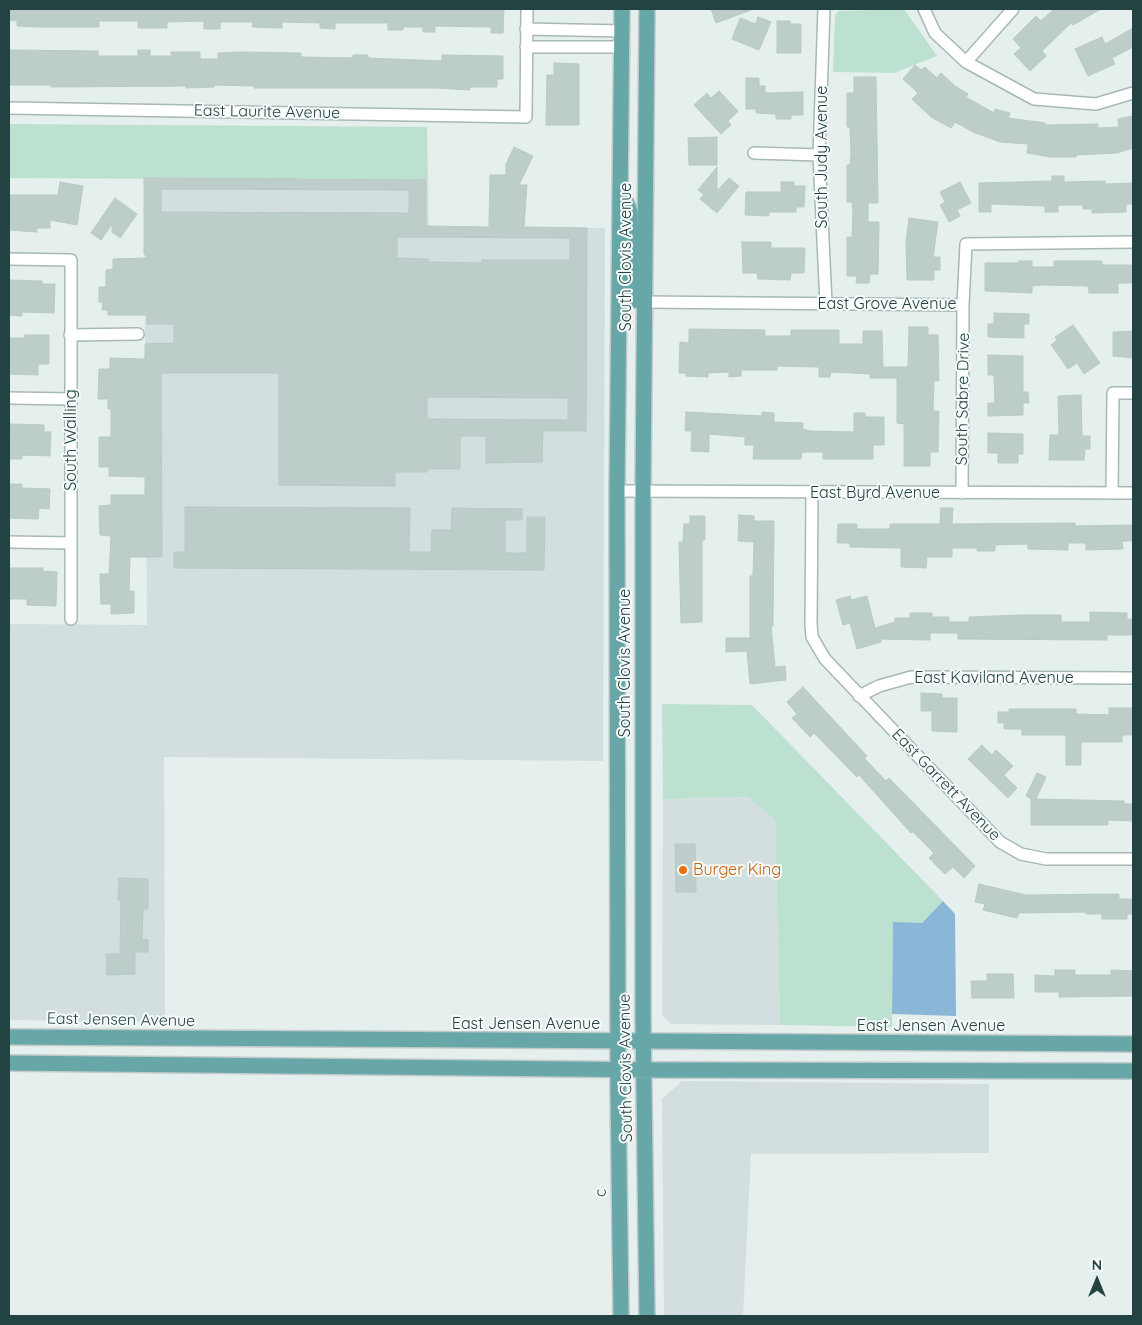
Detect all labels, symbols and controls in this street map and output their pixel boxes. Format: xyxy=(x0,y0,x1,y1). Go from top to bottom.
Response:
street label: South Judy Avenue xyxy=(812,86,832,228)
street label: East Laurite Avenue xyxy=(194,101,340,123)
street label: South Clovis Avenue xyxy=(616,183,636,331)
street label: East Grove Avenue xyxy=(817,294,957,314)
street label: South Sabre Drive xyxy=(952,332,974,466)
street label: South Walling xyxy=(61,389,81,491)
street label: East Byrd Avenue xyxy=(810,483,940,503)
street label: South Clovis Avenue xyxy=(615,589,635,737)
street label: East Kaviland Avenue xyxy=(914,668,1074,688)
street label: East Garrett Avenue xyxy=(888,725,1004,845)
place label: Burger King xyxy=(693,860,781,880)
marker: Burger King xyxy=(677,864,689,876)
street label: South Clovis Avenue xyxy=(615,994,637,1142)
street label: East Jensen Avenue xyxy=(47,1009,195,1031)
street label: East Jensen Avenue xyxy=(452,1014,600,1034)
street label: East Jensen Avenue xyxy=(857,1016,1005,1036)
street label: c xyxy=(591,1189,611,1197)
north arrow xyxy=(1072,1255,1122,1305)
text: N xyxy=(1092,1256,1102,1274)

